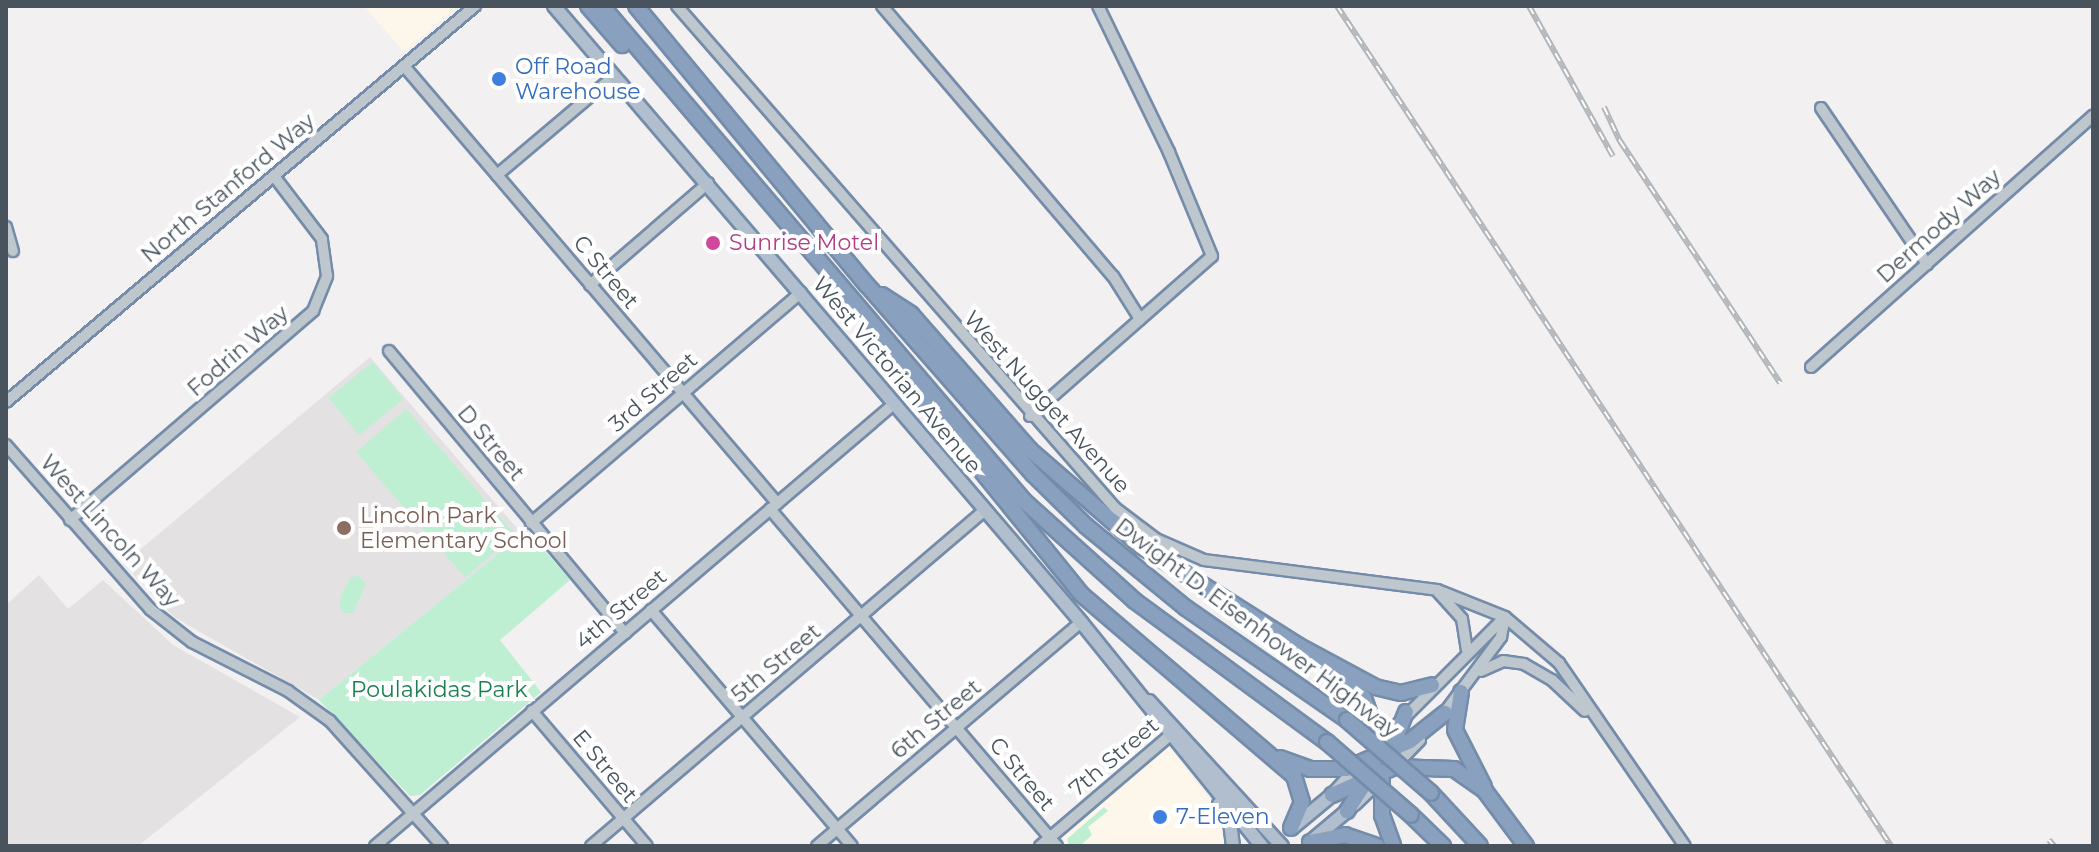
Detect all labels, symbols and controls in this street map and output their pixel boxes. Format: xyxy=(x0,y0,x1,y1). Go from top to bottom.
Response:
place label: Off Road Warehouse xyxy=(515,53,641,104)
marker: Off Road Warehouse xyxy=(490,70,508,88)
street label: North Stanford Way xyxy=(136,108,320,268)
street label: Dermody Way xyxy=(1872,164,2006,288)
street label: C Street xyxy=(568,230,644,314)
place label: Sunrise Motel xyxy=(729,230,879,256)
marker: Sunrise Motel xyxy=(704,234,722,252)
street label: West Victorian Avenue xyxy=(807,271,987,479)
street label: Fodrin Way xyxy=(182,300,294,402)
street label: West Nugget Avenue xyxy=(958,306,1136,498)
street label: 3rd Street xyxy=(604,347,702,437)
street label: D Street xyxy=(452,400,530,486)
street label: West Lincoln Way xyxy=(35,449,185,613)
place label: Lincoln Park Elementary School xyxy=(360,502,567,554)
street label: Dwight D. Eisenhower Highway xyxy=(1110,513,1404,743)
marker: Lincoln Park Elementary School xyxy=(335,519,353,537)
street label: 4th Street xyxy=(570,563,672,655)
street label: 5th Street xyxy=(726,618,826,708)
street label: 6th Street xyxy=(886,674,986,764)
park label: Poulakidas Park xyxy=(351,677,527,703)
street label: 7th Street xyxy=(1064,712,1164,802)
street label: E Street xyxy=(567,724,643,808)
street label: C Street xyxy=(984,732,1060,816)
place label: 7-Eleven xyxy=(1176,804,1270,830)
marker: 7-Eleven xyxy=(1151,808,1169,826)

